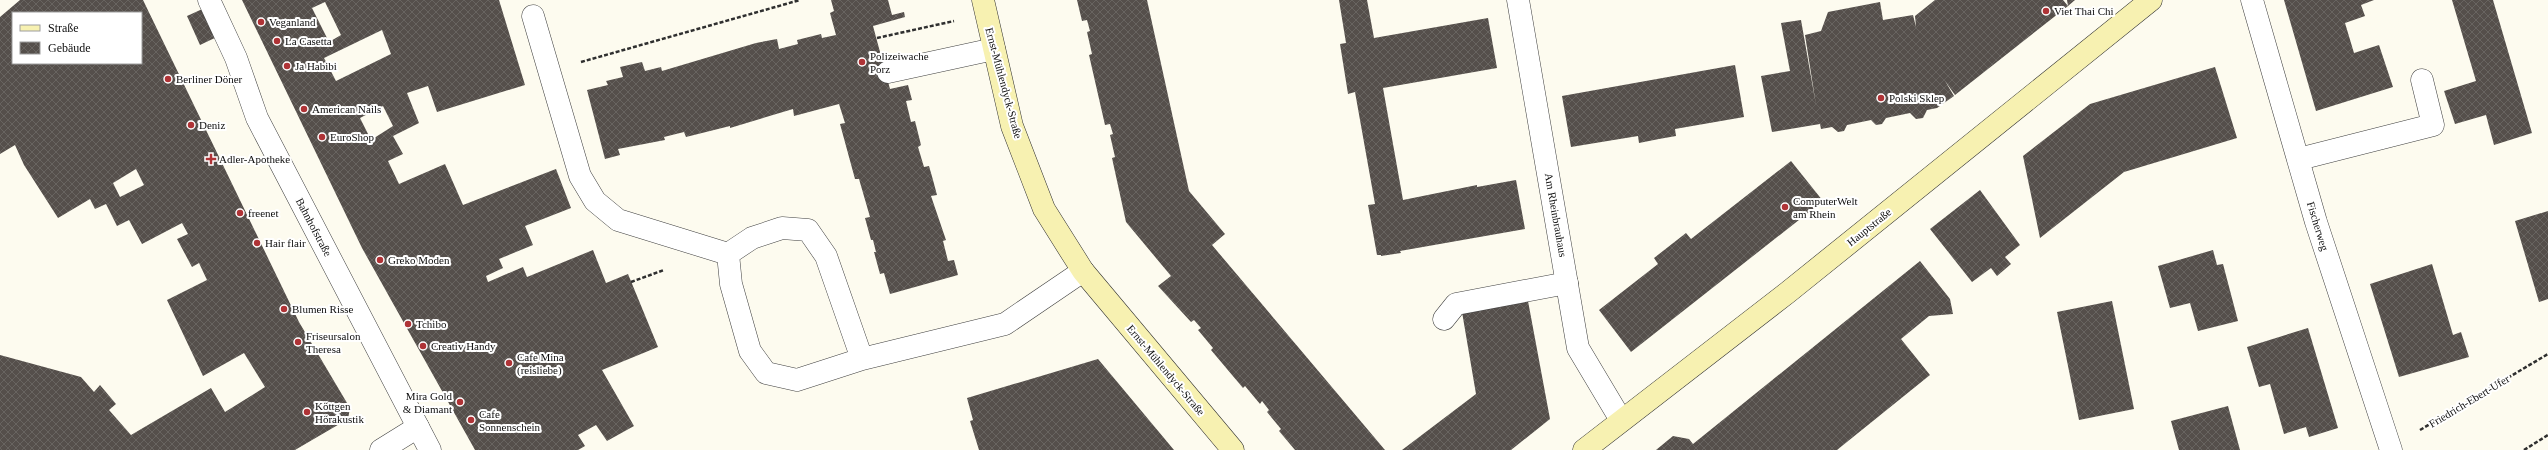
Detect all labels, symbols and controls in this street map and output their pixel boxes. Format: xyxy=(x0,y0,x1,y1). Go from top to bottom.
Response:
place label: Viet Thai Chi xyxy=(2054,5,2114,17)
marker: Viet Thai Chi xyxy=(2041,6,2051,16)
legend xyxy=(12,12,142,64)
place label: Veganland xyxy=(269,16,316,28)
marker: Veganland xyxy=(256,17,266,27)
text: Straße xyxy=(48,21,79,35)
street label: Ernst-Mühlendyck-Straße xyxy=(983,26,1025,140)
place label: La Casetta xyxy=(285,35,332,47)
marker: La Casetta xyxy=(272,36,282,46)
text: Gebäude xyxy=(48,41,91,55)
place label: Polizeiwache Porz xyxy=(870,50,929,75)
marker: Polizeiwache Porz xyxy=(857,57,867,67)
place label: Ja Habibi xyxy=(295,60,337,72)
marker: Ja Habibi xyxy=(282,61,292,71)
place label: Berliner Döner xyxy=(176,73,243,85)
marker: Berliner Döner xyxy=(163,74,173,84)
place label: Polski Sklep xyxy=(1889,92,1945,104)
marker: Polski Sklep xyxy=(1876,93,1886,103)
place label: American Nails xyxy=(312,103,381,115)
marker: American Nails xyxy=(299,104,309,114)
place label: Deniz xyxy=(199,119,225,131)
marker: Deniz xyxy=(186,120,196,130)
place label: EuroShop xyxy=(330,131,375,143)
marker: EuroShop xyxy=(317,132,327,142)
place label: Adler-Apotheke xyxy=(219,153,290,165)
marker: Adler-Apotheke xyxy=(206,154,216,164)
street label: Am Rheinbrauhaus xyxy=(1543,172,1569,258)
place label: ComputerWelt am Rhein xyxy=(1793,195,1858,220)
street label: Bahnhofstraße xyxy=(294,196,334,258)
street label: Fischerweg xyxy=(2305,200,2331,252)
marker: ComputerWelt am Rhein xyxy=(1780,202,1790,212)
street label: Hauptstraße xyxy=(1845,206,1894,248)
place label: freenet xyxy=(248,207,279,219)
marker: freenet xyxy=(235,208,245,218)
place label: Hair flair xyxy=(265,237,306,249)
marker: Hair flair xyxy=(252,238,262,248)
place label: Greko Moden xyxy=(388,254,450,266)
marker: Greko Moden xyxy=(375,255,385,265)
place label: Blumen Risse xyxy=(292,303,354,315)
marker: Blumen Risse xyxy=(279,304,289,314)
place label: Tchibo xyxy=(416,318,447,330)
marker: Tchibo xyxy=(403,319,413,329)
street label: Ernst-Mühlendyck-Straße xyxy=(1125,322,1207,418)
place label: Friseursalon Theresa xyxy=(306,330,361,355)
marker: Friseursalon Theresa xyxy=(293,337,303,347)
place label: Creativ Handy xyxy=(431,340,496,352)
marker: Creativ Handy xyxy=(418,341,428,351)
place label: Cafe Mina (reisliebe) xyxy=(517,351,564,377)
marker: Cafe Mina (reisliebe) xyxy=(504,358,514,368)
street label: Friedrich-Ebert-Ufer xyxy=(2427,372,2512,430)
place label: Mira Gold & Diamant xyxy=(403,390,452,415)
marker: Mira Gold & Diamant xyxy=(455,397,465,407)
place label: Köttgen Hörakustik xyxy=(315,400,364,425)
marker: Köttgen Hörakustik xyxy=(302,407,312,417)
place label: Cafe Sonnenschein xyxy=(479,408,541,433)
marker: Cafe Sonnenschein xyxy=(466,415,476,425)

